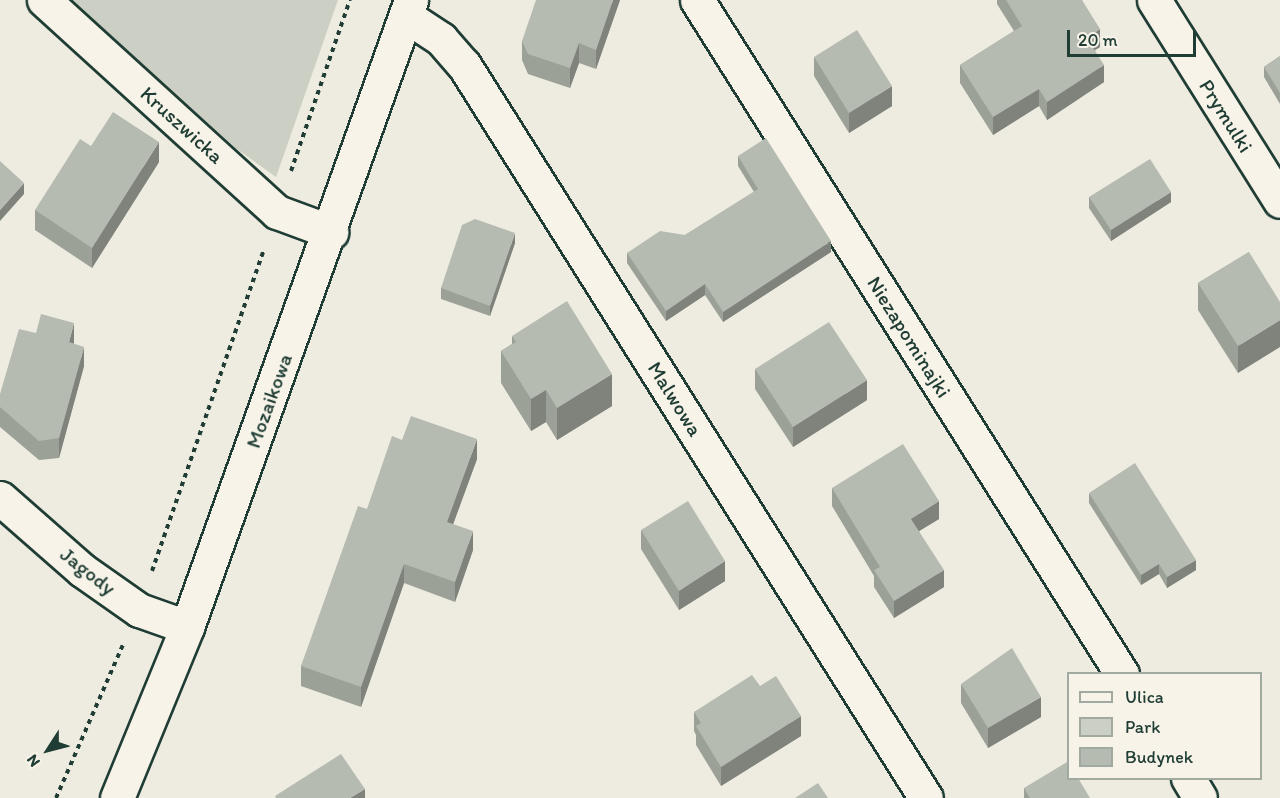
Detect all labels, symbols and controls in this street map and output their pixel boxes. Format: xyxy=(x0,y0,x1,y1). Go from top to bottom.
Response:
scale bar xyxy=(1070,18,1199,56)
text: 20 m xyxy=(1078,29,1118,51)
street label: Prymulki xyxy=(1194,75,1258,157)
street label: Kruszwicka xyxy=(135,81,229,169)
street label: Niezapominajki xyxy=(862,272,956,402)
street label: Mozaikowa xyxy=(240,350,298,452)
street label: Malwowa xyxy=(642,357,708,441)
street label: Jagody xyxy=(55,542,121,600)
legend xyxy=(1067,672,1262,780)
text: Ulica xyxy=(1125,686,1164,708)
text: Park xyxy=(1125,716,1160,738)
north arrow xyxy=(18,720,78,780)
text: Budynek xyxy=(1125,746,1193,768)
text: N xyxy=(22,751,44,771)

